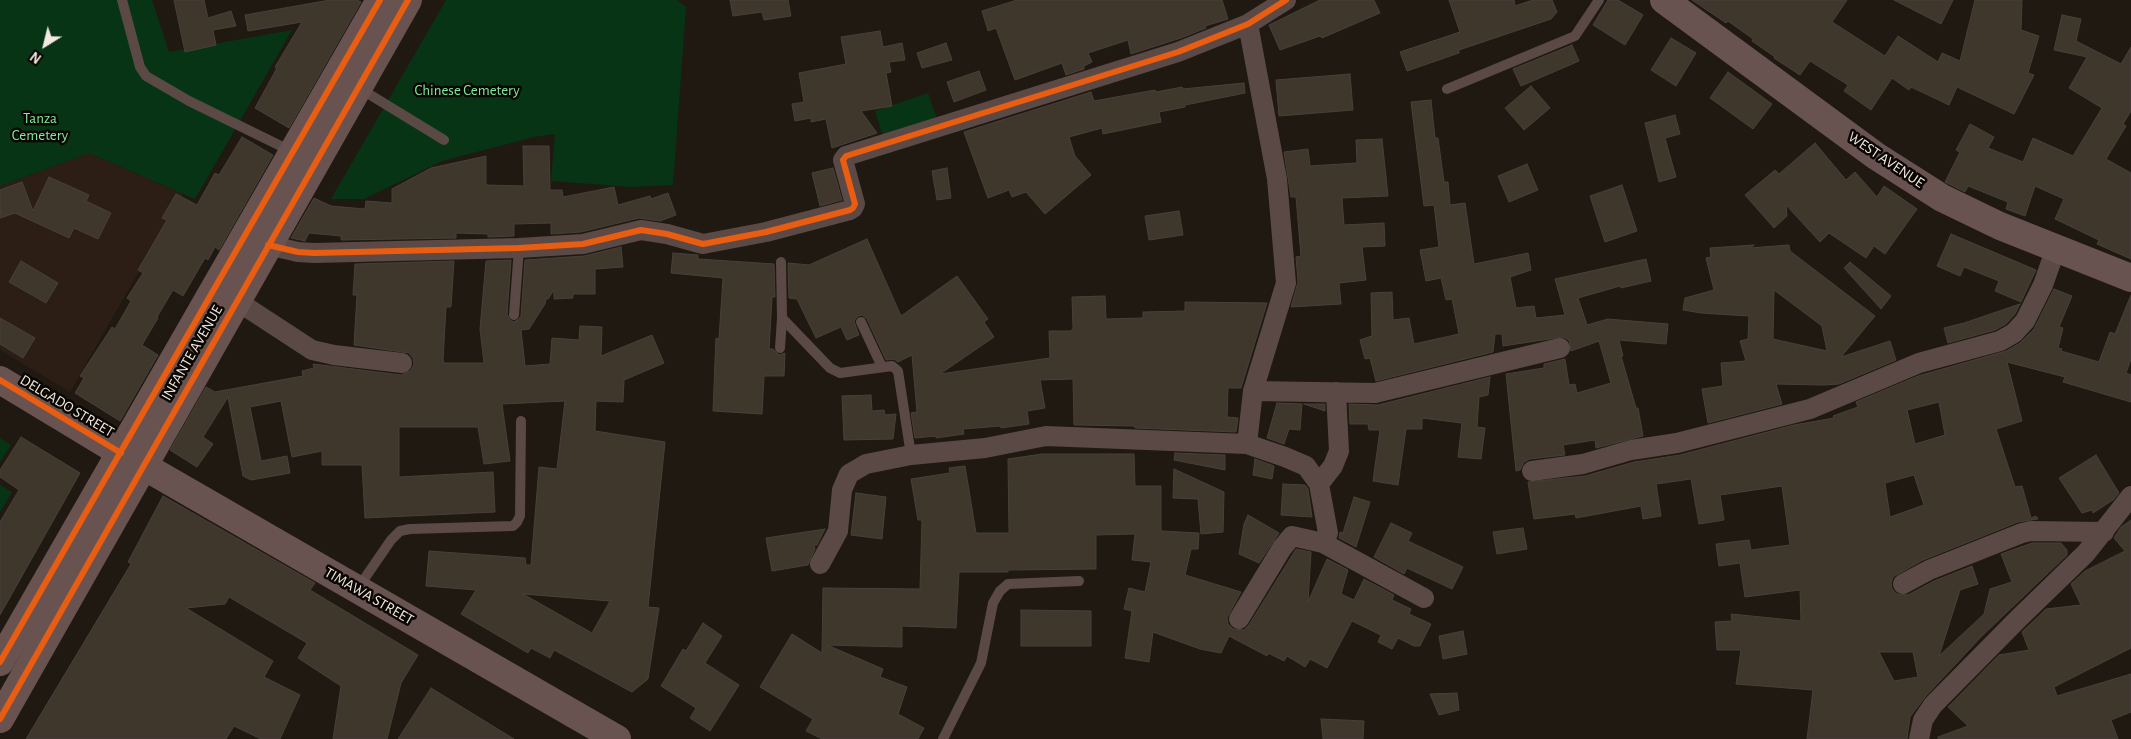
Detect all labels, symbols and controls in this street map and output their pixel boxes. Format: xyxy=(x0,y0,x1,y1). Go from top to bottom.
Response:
north arrow xyxy=(20,20,70,70)
text: N xyxy=(28,49,44,66)
park label: Chinese Cemetery xyxy=(414,81,520,99)
park label: Tanza Cemetery xyxy=(12,109,68,144)
street label: WEST AVENUE xyxy=(1844,128,1928,192)
street label: INFANTE AVENUE xyxy=(157,302,227,404)
street label: DELGADO STREET xyxy=(17,371,117,441)
street label: TIMAWA STREET xyxy=(321,563,417,629)

